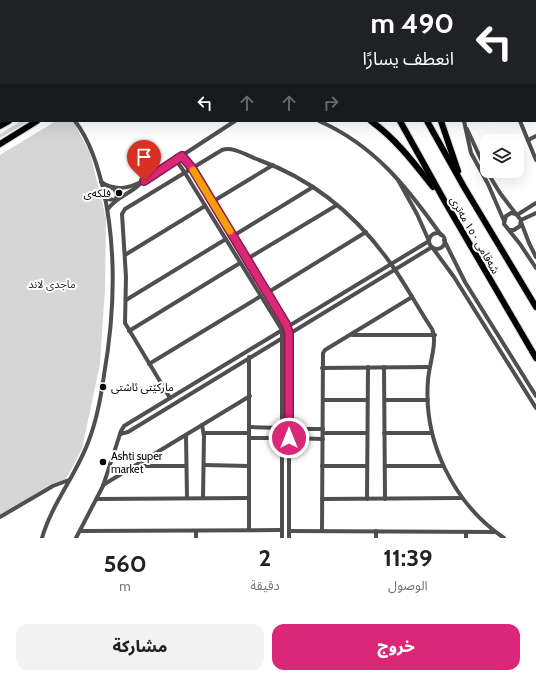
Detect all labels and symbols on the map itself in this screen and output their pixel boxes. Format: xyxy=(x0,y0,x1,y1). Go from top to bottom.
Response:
pin xyxy=(127,140,161,181)
place label: فلکەی xyxy=(83,186,111,200)
marker: فلکەی xyxy=(114,188,124,198)
street label: شەقامی ١٥٠ مەتری xyxy=(447,194,503,276)
park label: ماجدی لاند xyxy=(28,277,76,291)
place label: مارکێتی ئاشتی xyxy=(111,380,174,394)
marker: مارکێتی ئاشتی xyxy=(98,382,108,392)
position arrow xyxy=(268,417,310,459)
place label: Ashti super market xyxy=(111,449,163,476)
marker: Ashti super market xyxy=(98,457,108,467)

